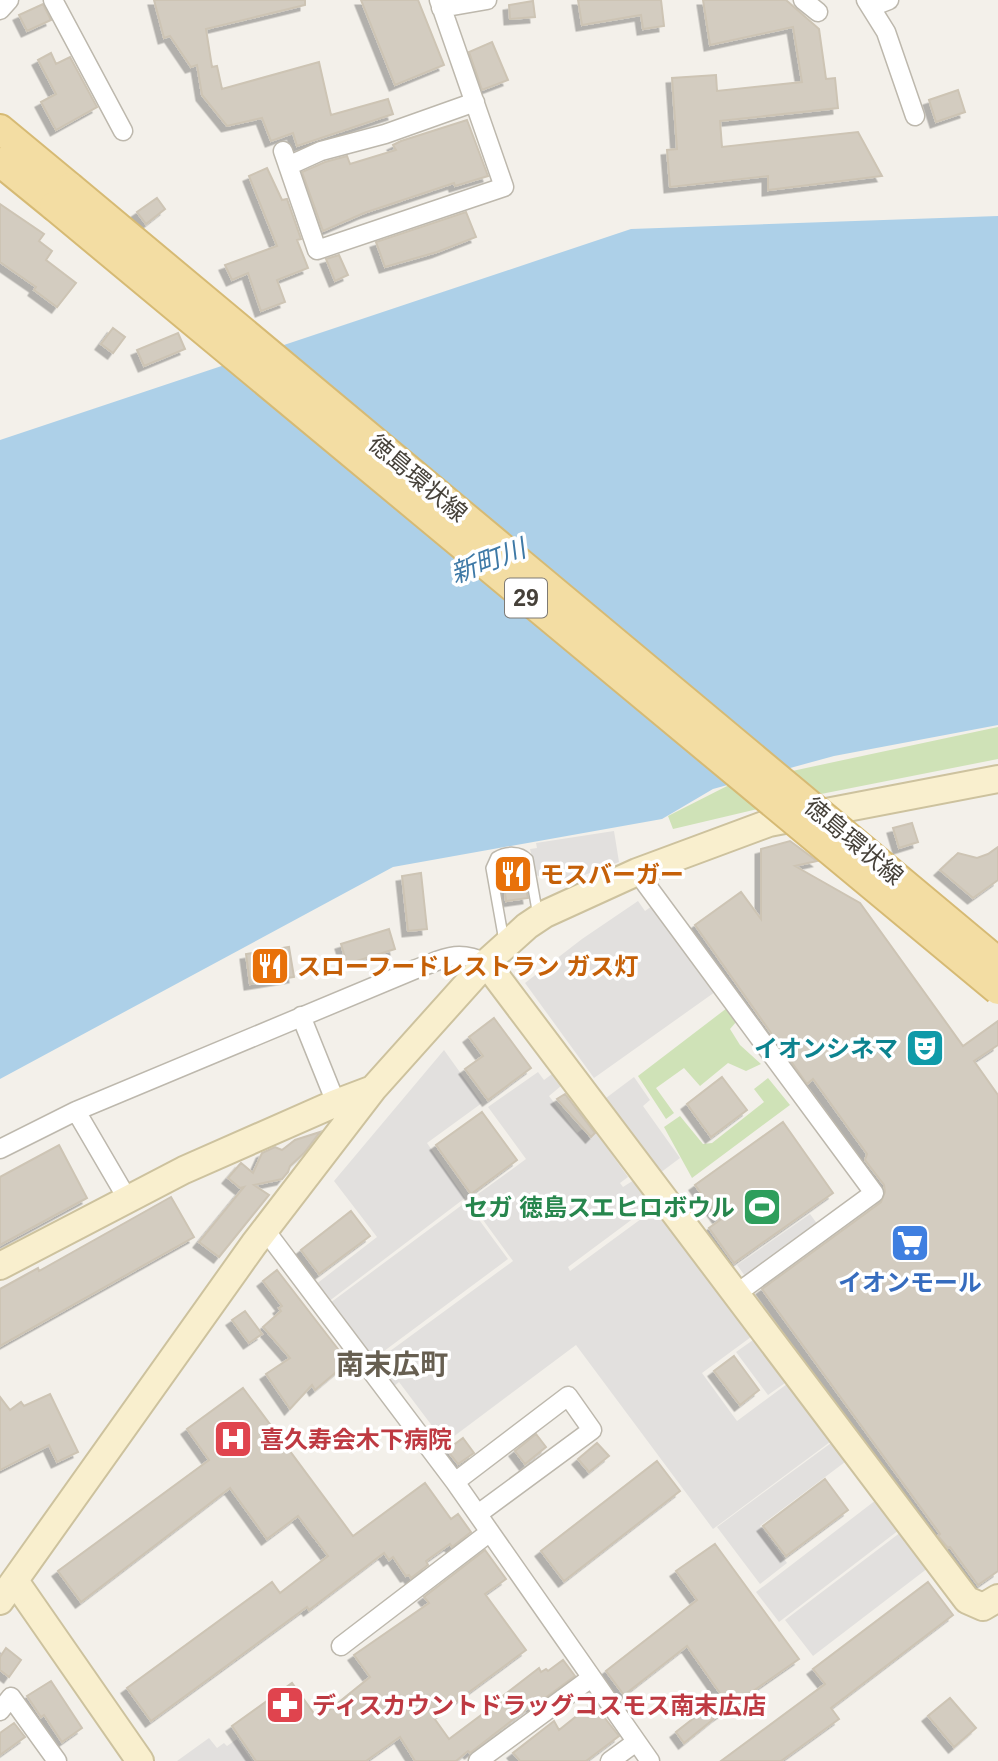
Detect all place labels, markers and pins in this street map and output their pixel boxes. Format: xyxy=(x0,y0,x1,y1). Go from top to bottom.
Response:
restaurant icon: モスバーガー xyxy=(492,853,534,895)
place label: モスバーガー xyxy=(540,861,684,888)
restaurant icon: スローフードレストラン ガス灯 xyxy=(249,945,291,987)
place label: スローフードレストラン ガス灯 xyxy=(297,953,638,980)
theatre icon: イオンシネマ xyxy=(904,1027,946,1069)
place label: イオンシネマ xyxy=(754,1035,898,1062)
sports icon: セガ 徳島スエヒロボウル xyxy=(741,1186,783,1228)
place label: セガ 徳島スエヒロボウル xyxy=(464,1194,735,1221)
supermarket icon: イオンモール xyxy=(889,1222,931,1264)
place label: イオンモール xyxy=(838,1269,982,1296)
hospital icon: 喜久寿会木下病院 xyxy=(212,1418,254,1460)
place label: 喜久寿会木下病院 xyxy=(260,1426,452,1453)
pharmacy icon: ディスカウントドラッグコスモス南末広店 xyxy=(264,1684,306,1726)
place label: ディスカウントドラッグコスモス南末広店 xyxy=(312,1692,766,1719)

